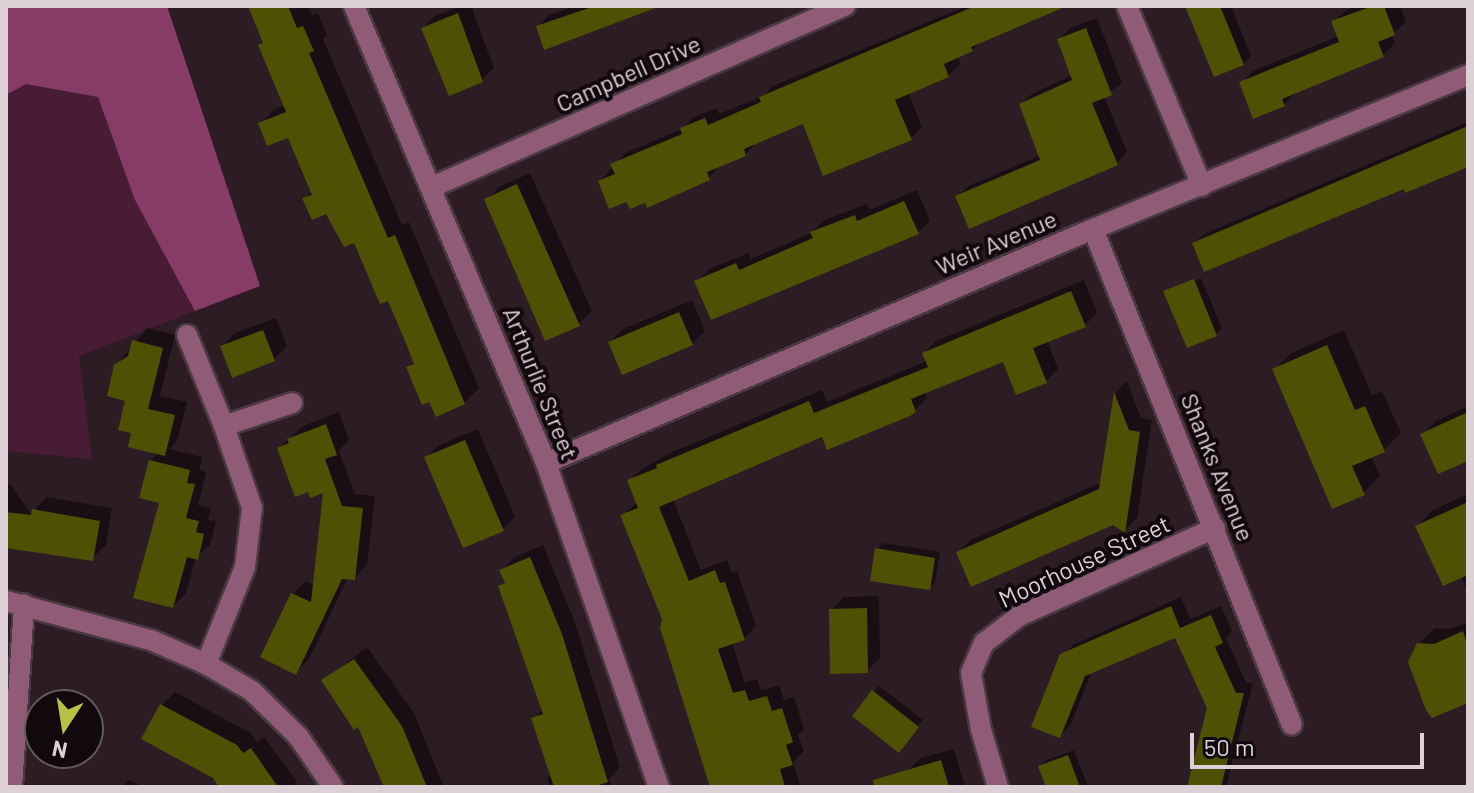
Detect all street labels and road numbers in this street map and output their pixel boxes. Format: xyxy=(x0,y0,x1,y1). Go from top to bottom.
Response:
street label: Campbell Drive xyxy=(551,28,705,118)
street label: Weir Avenue xyxy=(931,204,1061,280)
street label: Arthurlie Street xyxy=(497,303,585,463)
street label: Shanks Avenue xyxy=(1175,389,1261,545)
street label: Moorhouse Street xyxy=(994,509,1174,613)

